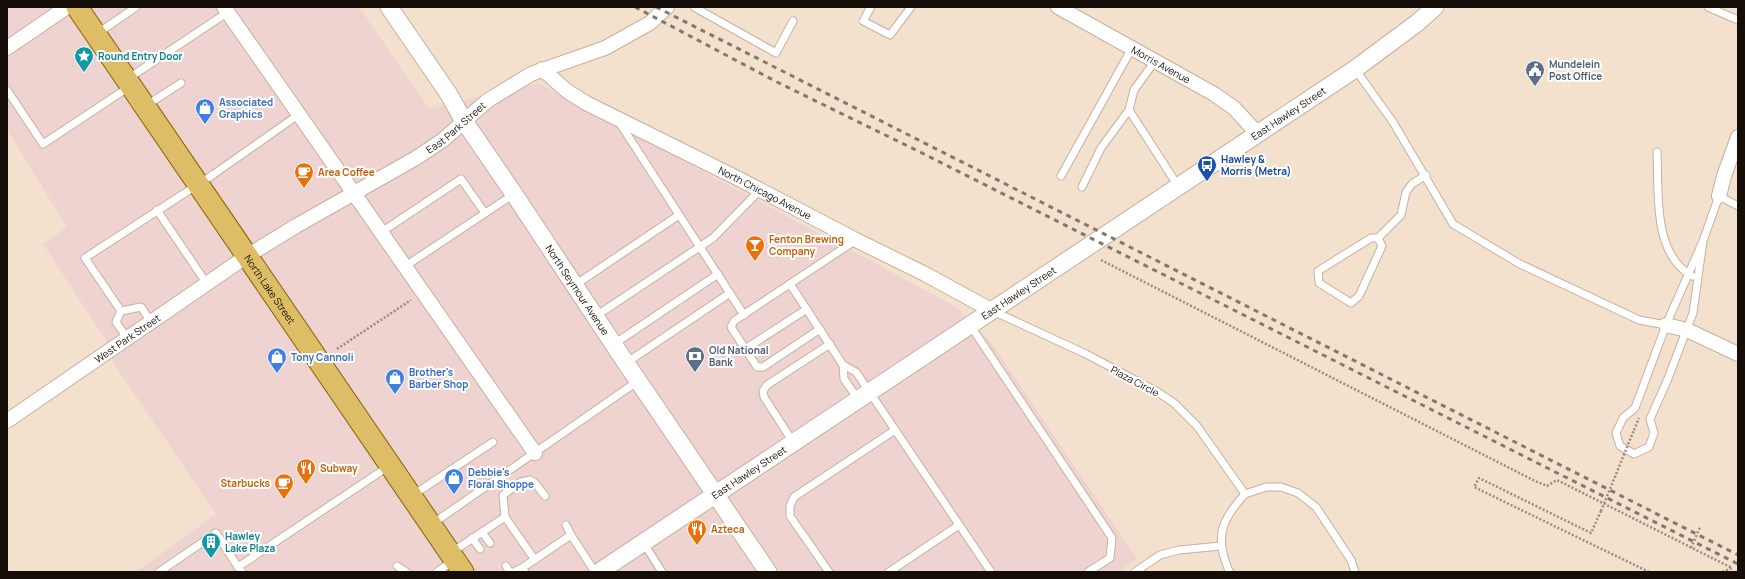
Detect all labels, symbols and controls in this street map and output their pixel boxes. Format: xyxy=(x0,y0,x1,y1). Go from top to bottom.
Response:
street label: Morris Avenue xyxy=(1129,42,1193,87)
place icon: Round Entry Door xyxy=(73,45,95,73)
place label: Round Entry Door xyxy=(98,49,183,63)
place label: Mundelein Post Office xyxy=(1549,57,1602,83)
public building icon: Mundelein Post Office xyxy=(1524,59,1546,87)
street label: East Hawley Street xyxy=(1248,83,1329,143)
place label: Associated Graphics xyxy=(219,95,273,121)
shop icon: Associated Graphics xyxy=(194,97,216,125)
street label: East Park Street xyxy=(423,98,489,156)
place label: Hawley & Morris (Metra) xyxy=(1221,152,1291,178)
bus stop icon: Hawley & Morris (Metra) xyxy=(1196,154,1218,182)
cafe icon: Area Coffee xyxy=(293,161,315,189)
street label: North Chicago Avenue xyxy=(716,163,814,223)
place label: Area Coffee xyxy=(318,165,375,179)
place label: Fenton Brewing Company xyxy=(769,232,844,258)
bar icon: Fenton Brewing Company xyxy=(744,234,766,262)
street label: North Seymour Avenue xyxy=(542,242,613,338)
street label: North Lake Street xyxy=(241,252,299,327)
street label: East Hawley Street xyxy=(978,263,1059,323)
street label: West Park Street xyxy=(91,311,163,366)
place label: Old National Bank xyxy=(709,343,769,369)
bank icon: Old National Bank xyxy=(684,345,706,373)
shop icon: Tony Cannoli xyxy=(266,346,288,374)
place label: Tony Cannoli xyxy=(291,350,353,364)
street label: Plaza Circle xyxy=(1108,362,1162,400)
place label: Brother's Barber Shop xyxy=(409,365,468,391)
shop icon: Brother's Barber Shop xyxy=(384,367,406,395)
street label: East Hawley Street xyxy=(709,442,789,502)
restaurant icon: Subway xyxy=(295,457,317,485)
place label: Subway xyxy=(320,461,358,475)
place label: Debbie's Floral Shoppe xyxy=(468,465,534,491)
shop icon: Debbie's Floral Shoppe xyxy=(443,467,465,495)
cafe icon: Starbucks xyxy=(273,472,295,500)
place label: Starbucks xyxy=(220,476,271,490)
restaurant icon: Azteca xyxy=(686,518,708,546)
place label: Azteca xyxy=(711,522,745,536)
place label: Hawley Lake Plaza xyxy=(225,529,275,555)
building icon: Hawley Lake Plaza xyxy=(200,531,222,559)

